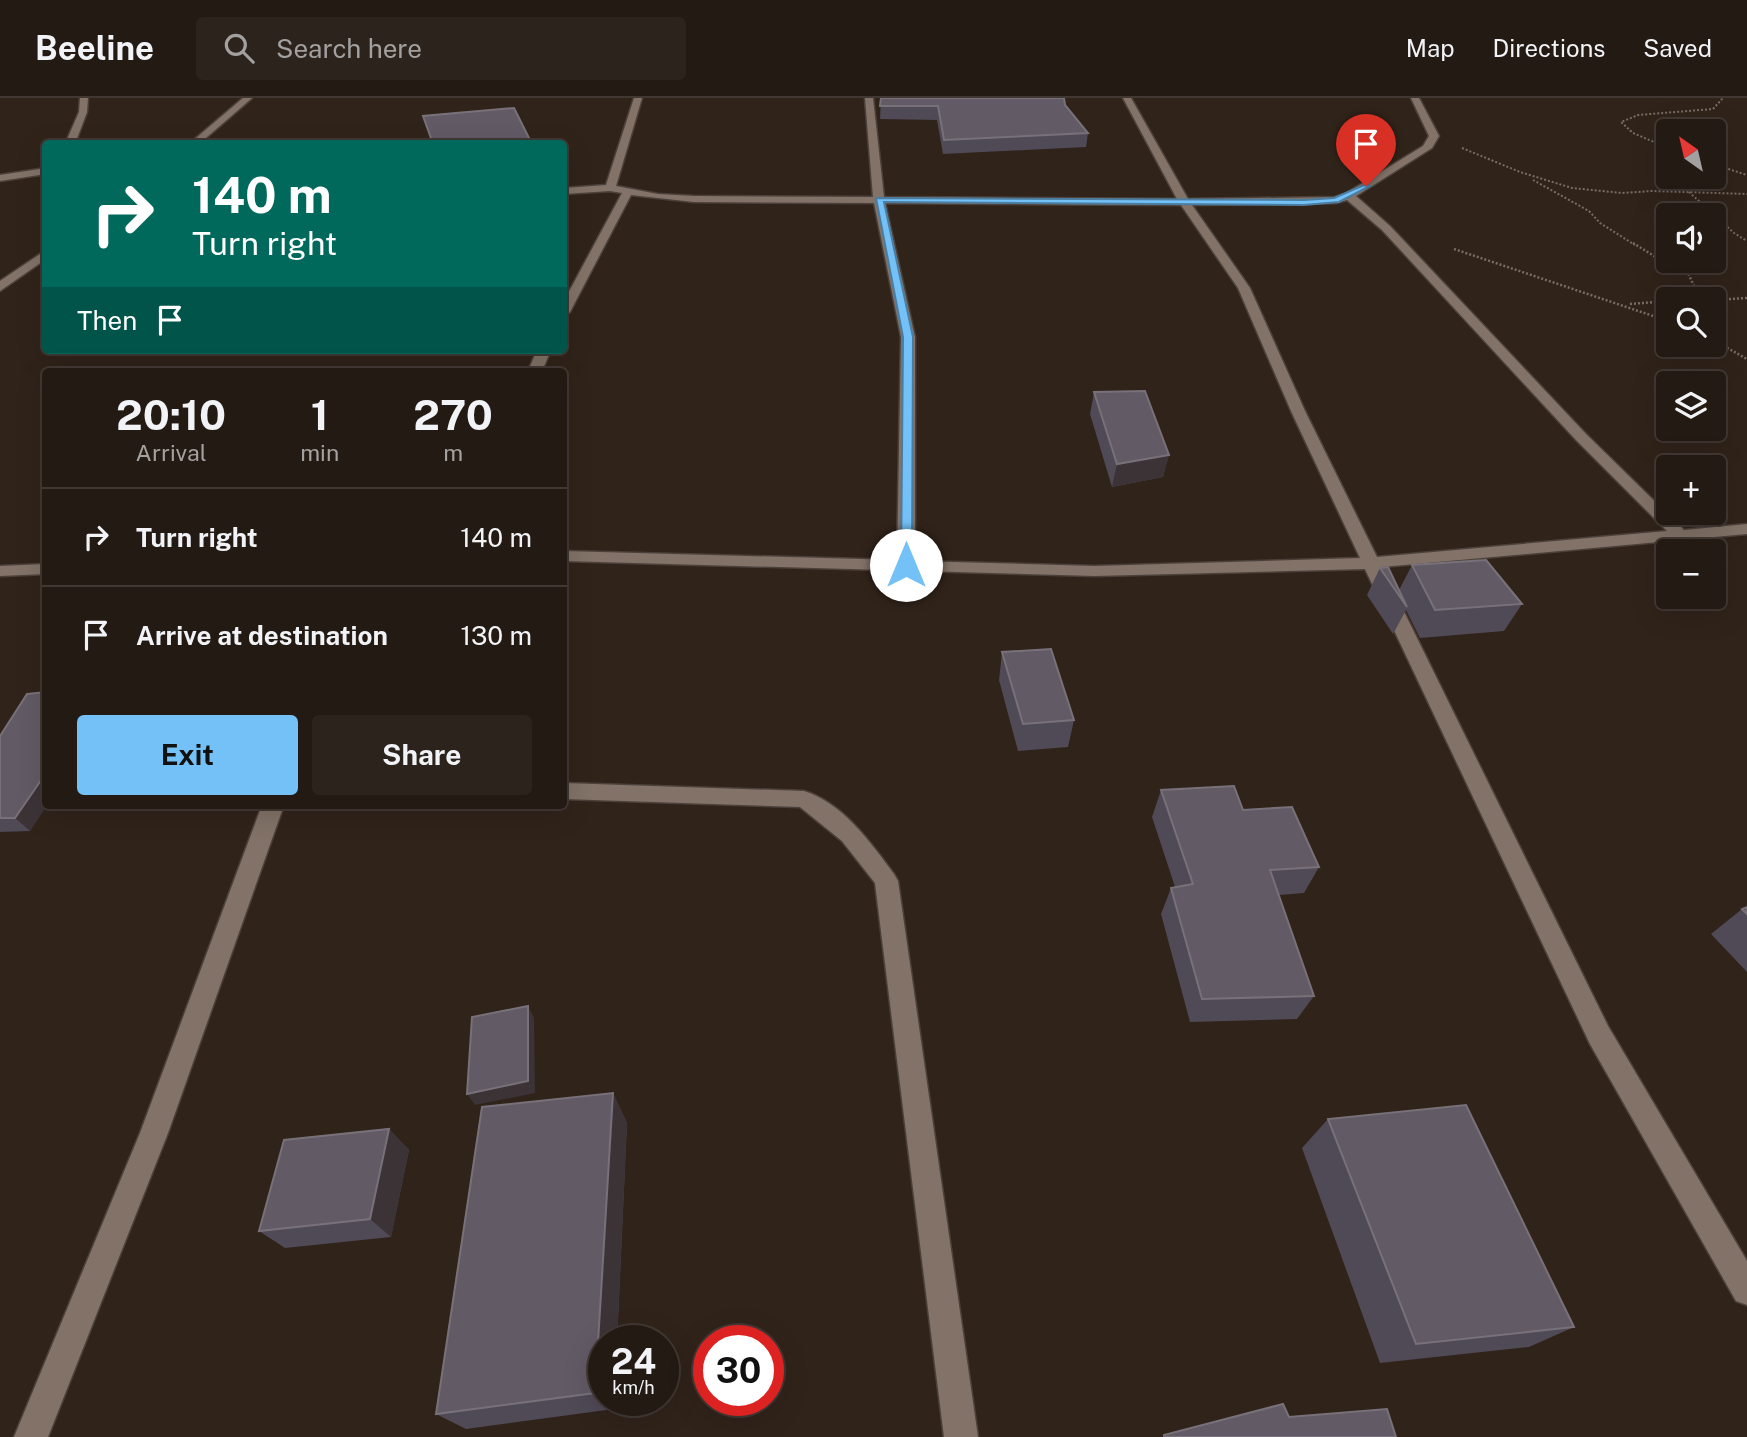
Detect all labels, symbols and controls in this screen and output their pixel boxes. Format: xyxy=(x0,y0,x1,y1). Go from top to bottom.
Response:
search box xyxy=(196,17,686,80)
text: Beeline xyxy=(35,29,154,67)
icon: search xyxy=(220,29,258,67)
text: Search here xyxy=(276,33,422,64)
text: Map xyxy=(1406,34,1455,62)
text: Directions xyxy=(1493,34,1605,62)
text: Saved xyxy=(1643,34,1712,62)
pin xyxy=(1336,114,1396,186)
north arrow xyxy=(1656,119,1726,189)
map controls xyxy=(1656,119,1726,609)
icon: arrive xyxy=(1347,125,1385,163)
text: 140 m xyxy=(192,166,332,224)
icon: right xyxy=(77,168,168,259)
button: sound xyxy=(1656,203,1726,273)
text: Turn right xyxy=(192,225,337,262)
button: search xyxy=(1656,287,1726,357)
icon: arrive xyxy=(151,301,189,339)
text: Then xyxy=(77,305,137,336)
button: layers xyxy=(1656,371,1726,441)
text: 20:10 xyxy=(116,390,226,439)
text: 1 xyxy=(311,390,329,439)
text: 270 xyxy=(413,390,493,439)
text: Arrival xyxy=(136,439,207,466)
text: min xyxy=(300,439,339,466)
text: m xyxy=(443,439,463,466)
button: + xyxy=(1656,455,1726,525)
icon: right xyxy=(77,518,115,556)
text: Turn right xyxy=(136,522,258,553)
text: 140 m xyxy=(460,522,532,553)
position arrow xyxy=(869,528,943,602)
button: − xyxy=(1656,539,1726,609)
icon: arrive xyxy=(77,616,115,654)
text: Arrive at destination xyxy=(136,620,388,651)
text: 130 m xyxy=(460,620,532,651)
button: Exit xyxy=(77,715,298,795)
button: Share xyxy=(312,715,532,795)
speed limit sign: 30 xyxy=(693,1325,784,1416)
text: 24 xyxy=(611,1341,656,1382)
text: km/h xyxy=(612,1377,655,1398)

